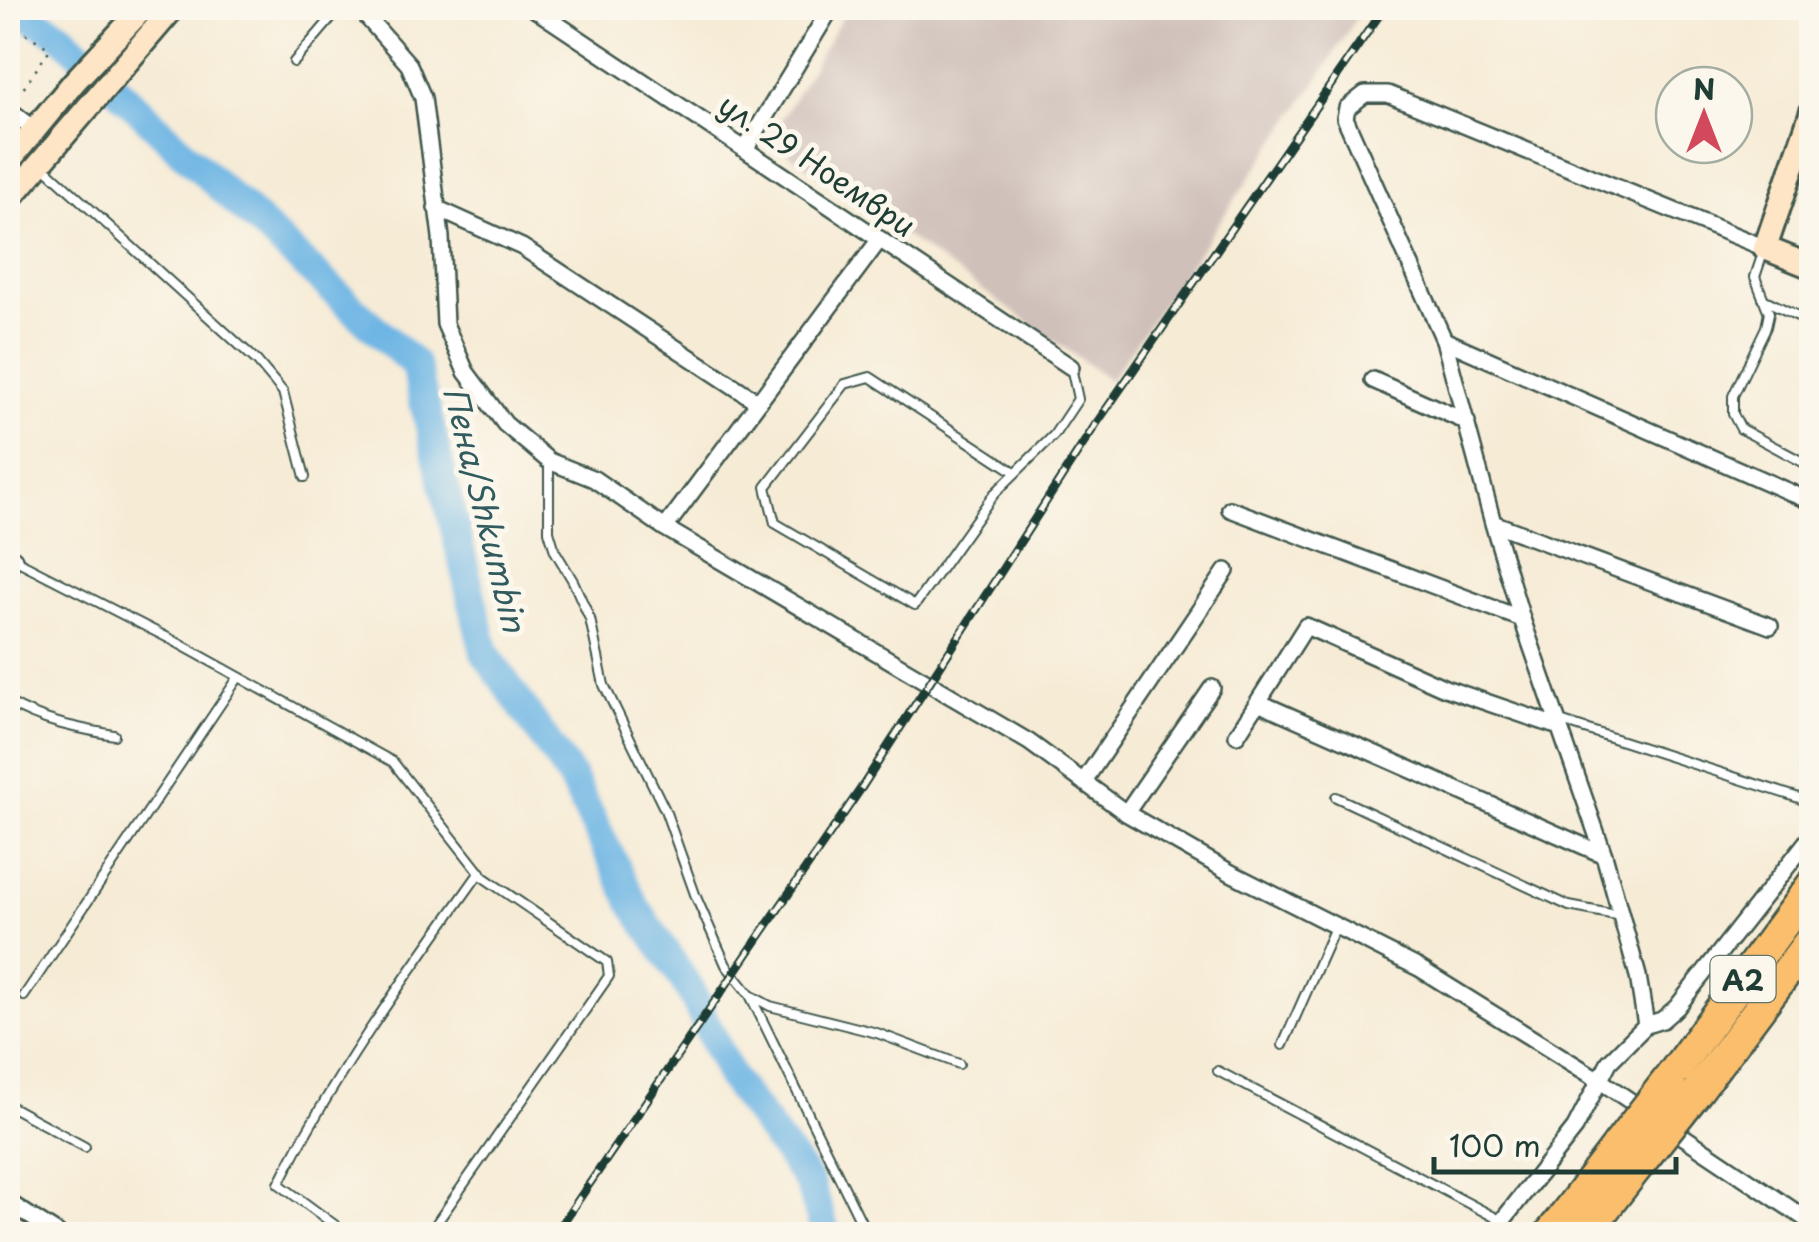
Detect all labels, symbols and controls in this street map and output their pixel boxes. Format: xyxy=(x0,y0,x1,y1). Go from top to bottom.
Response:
north arrow xyxy=(1654,65,1754,165)
text: N xyxy=(1693,67,1715,110)
street label: ул. 29 Ноември xyxy=(711,81,925,247)
water label: Пена/Shkumbin xyxy=(432,381,540,638)
road number: A2 xyxy=(1710,956,1776,1002)
scale bar xyxy=(1434,1112,1676,1174)
text: 100 m xyxy=(1449,1122,1541,1167)

